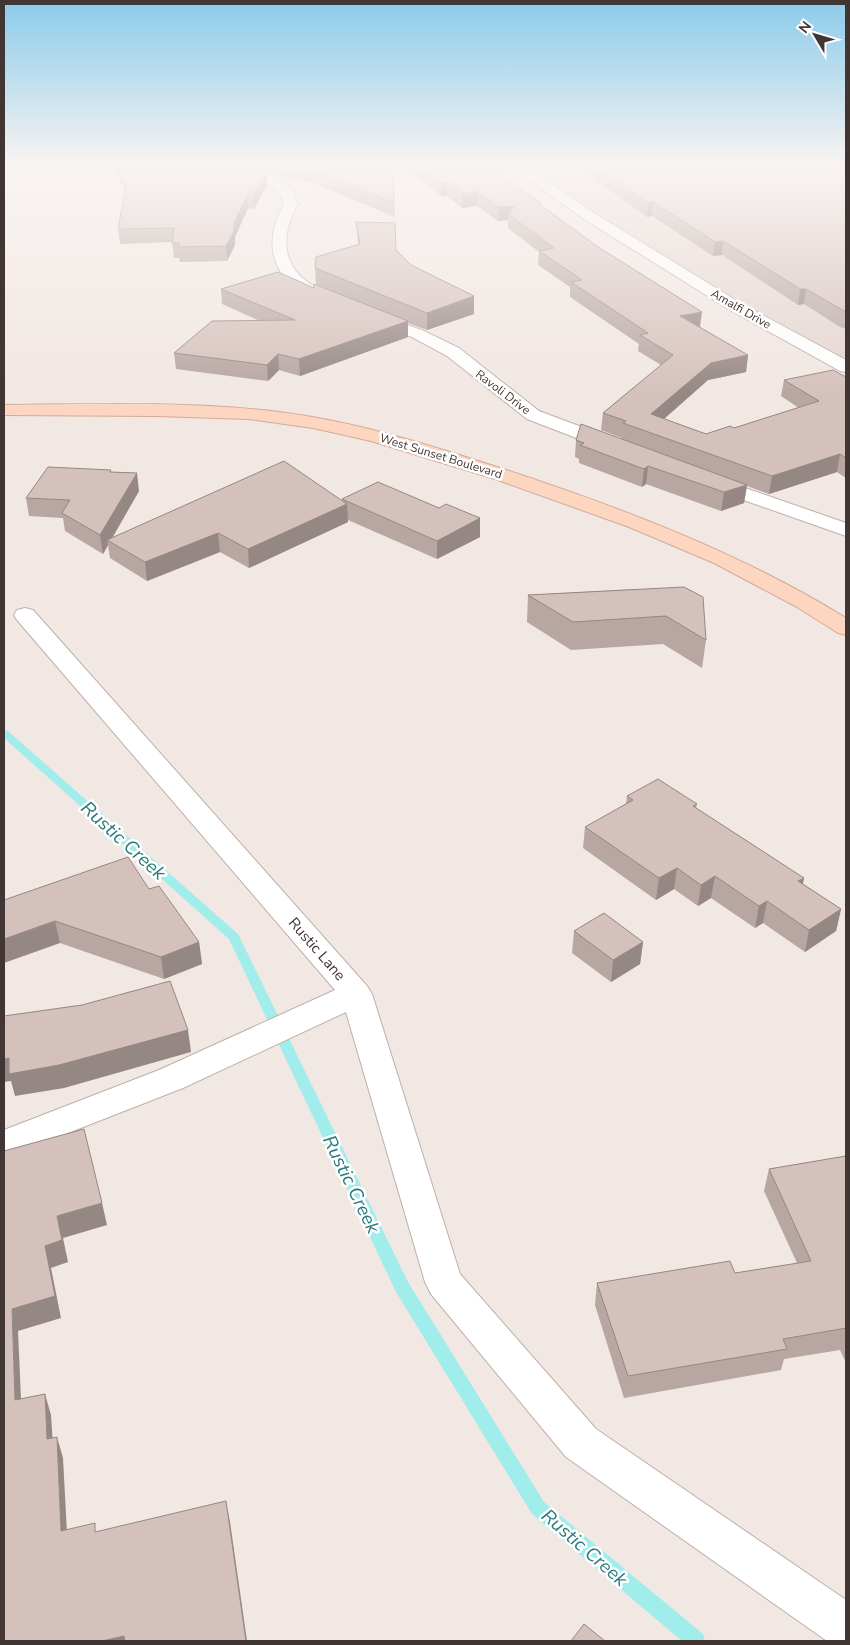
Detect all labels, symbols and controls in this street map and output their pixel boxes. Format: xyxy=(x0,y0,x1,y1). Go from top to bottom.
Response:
north arrow xyxy=(790,10,840,60)
text: N xyxy=(794,17,816,37)
street label: Amalfi Drive xyxy=(708,285,774,333)
street label: Ravoli Drive xyxy=(472,366,534,418)
street label: West Sunset Boulevard xyxy=(378,430,504,482)
water label: Rustic Creek xyxy=(75,796,172,886)
street label: Rustic Lane xyxy=(284,913,350,985)
water label: Rustic Creek xyxy=(316,1131,386,1238)
water label: Rustic Creek xyxy=(536,1503,633,1593)

